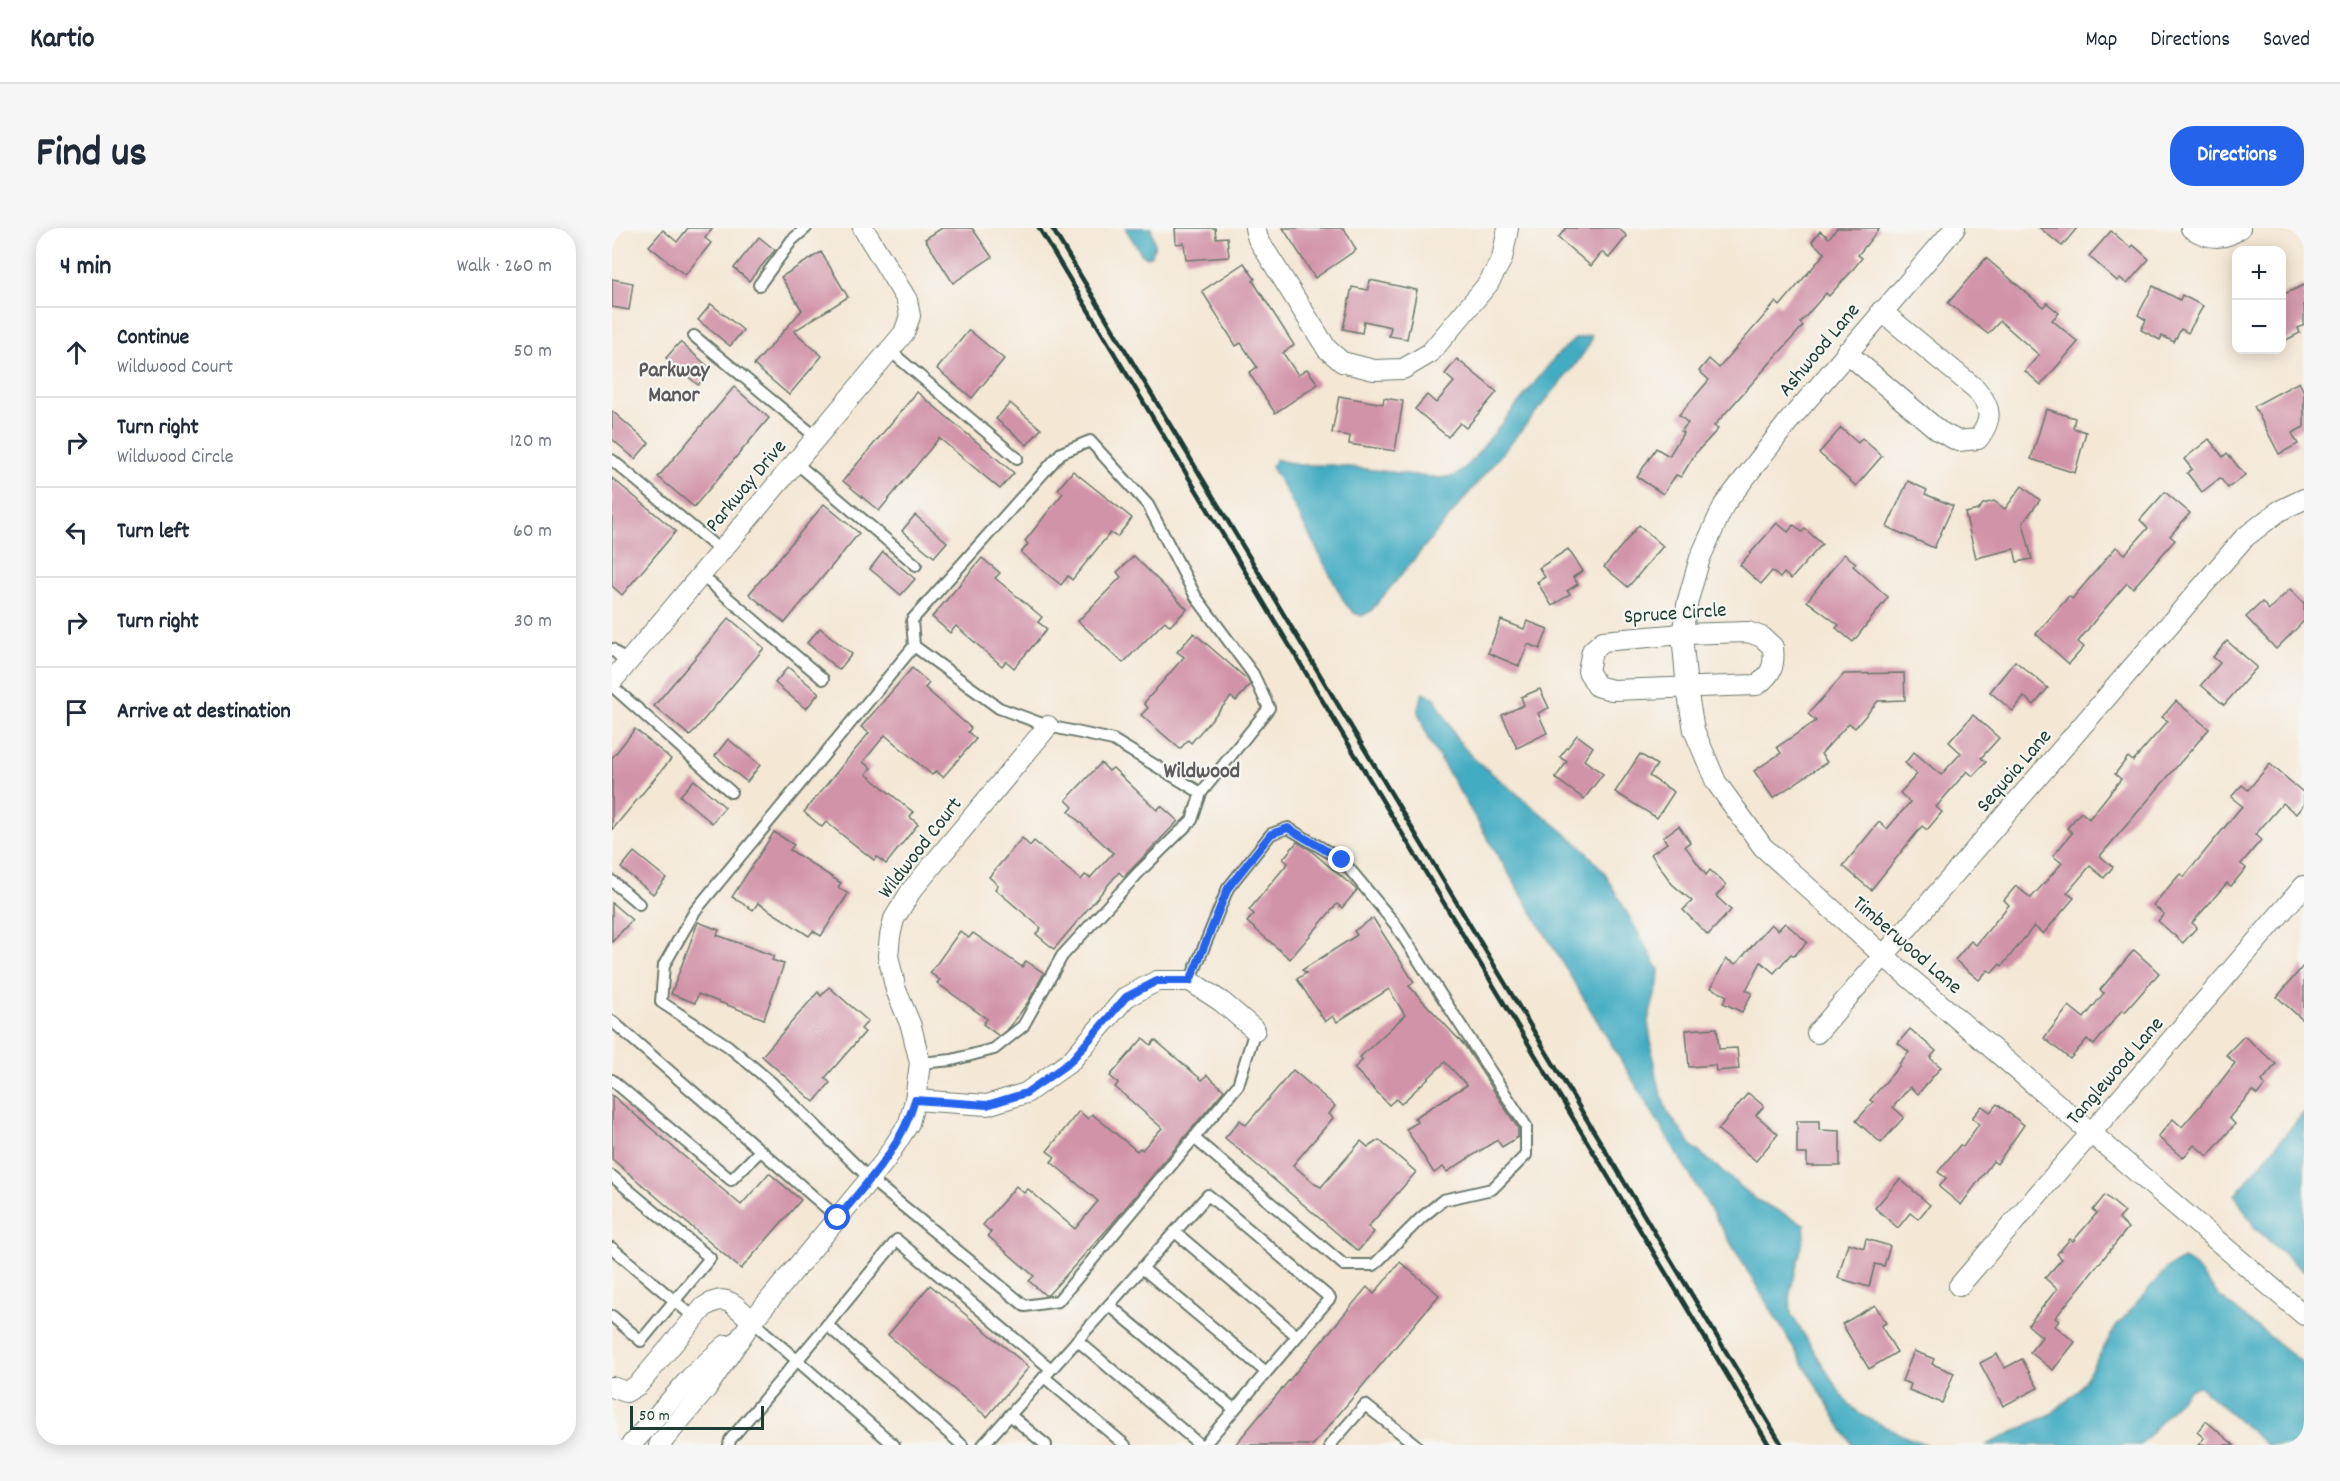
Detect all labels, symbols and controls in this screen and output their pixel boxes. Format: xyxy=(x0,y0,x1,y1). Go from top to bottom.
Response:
text: Kartio xyxy=(30,21,94,61)
text: Map xyxy=(2086,26,2117,56)
text: Directions xyxy=(2150,26,2230,56)
text: Saved xyxy=(2263,26,2310,56)
text: Find us xyxy=(36,126,147,186)
button: Directions xyxy=(2170,126,2304,186)
map controls xyxy=(2232,246,2286,354)
button: + xyxy=(2232,246,2286,300)
text: 4 min xyxy=(60,249,111,286)
text: Walk · 260 m xyxy=(457,253,552,281)
street label: Ashwood Lane xyxy=(1772,298,1868,404)
button: − xyxy=(2232,300,2286,354)
text: Continue xyxy=(117,323,189,354)
icon: ahead xyxy=(60,336,93,369)
text: 50 m xyxy=(514,338,552,366)
text: Wildwood Court xyxy=(117,354,233,382)
district label: Parkway Manor xyxy=(639,356,711,412)
text: Turn right xyxy=(117,413,199,444)
icon: right xyxy=(60,426,93,459)
text: 120 m xyxy=(510,428,552,456)
street label: Parkway Drive xyxy=(700,434,795,540)
text: Wildwood Circle xyxy=(117,444,233,472)
icon: left xyxy=(60,516,93,549)
text: Turn left xyxy=(117,517,189,548)
text: 60 m xyxy=(513,518,552,546)
street label: Spruce Circle xyxy=(1623,596,1728,634)
icon: right xyxy=(60,606,93,639)
text: Turn right xyxy=(117,607,199,638)
text: 30 m xyxy=(514,608,552,636)
icon: arrive xyxy=(60,696,93,729)
text: Arrive at destination xyxy=(117,697,291,728)
street label: Sequoia Lane xyxy=(1970,724,2060,820)
district label: Wildwood xyxy=(1164,757,1240,788)
street label: Wildwood Court xyxy=(872,791,971,906)
route end xyxy=(1328,846,1354,872)
street label: Timberwood Lane xyxy=(1844,890,1968,1003)
street label: Tanglewood Lane xyxy=(2060,1011,2172,1133)
route start xyxy=(824,1204,850,1230)
scale bar xyxy=(630,1403,764,1430)
text: 50 m xyxy=(639,1405,670,1428)

